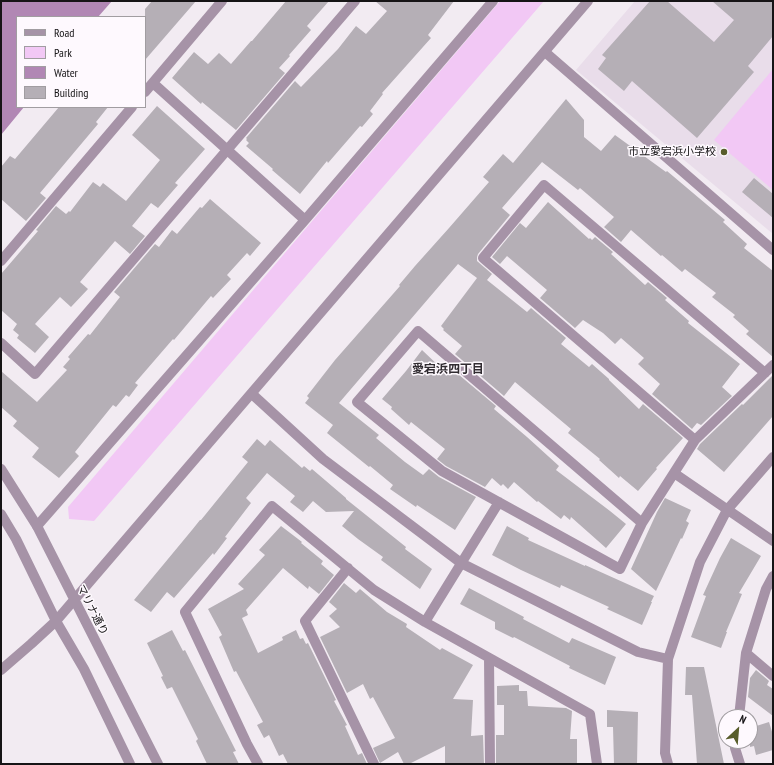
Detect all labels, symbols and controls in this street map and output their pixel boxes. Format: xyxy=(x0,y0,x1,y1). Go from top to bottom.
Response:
legend xyxy=(16,16,146,108)
text: Road xyxy=(54,25,74,40)
text: Park xyxy=(54,45,72,60)
text: Water xyxy=(54,65,78,80)
text: Building xyxy=(54,85,89,100)
place label: 市立愛宕浜小学校 xyxy=(628,145,716,159)
marker: 市立愛宕浜小学校 xyxy=(719,147,729,157)
district label: 愛宕浜四丁目 xyxy=(412,363,484,377)
street label: マリナ通り xyxy=(74,583,110,637)
north arrow xyxy=(718,709,758,749)
text: N xyxy=(737,712,749,727)

